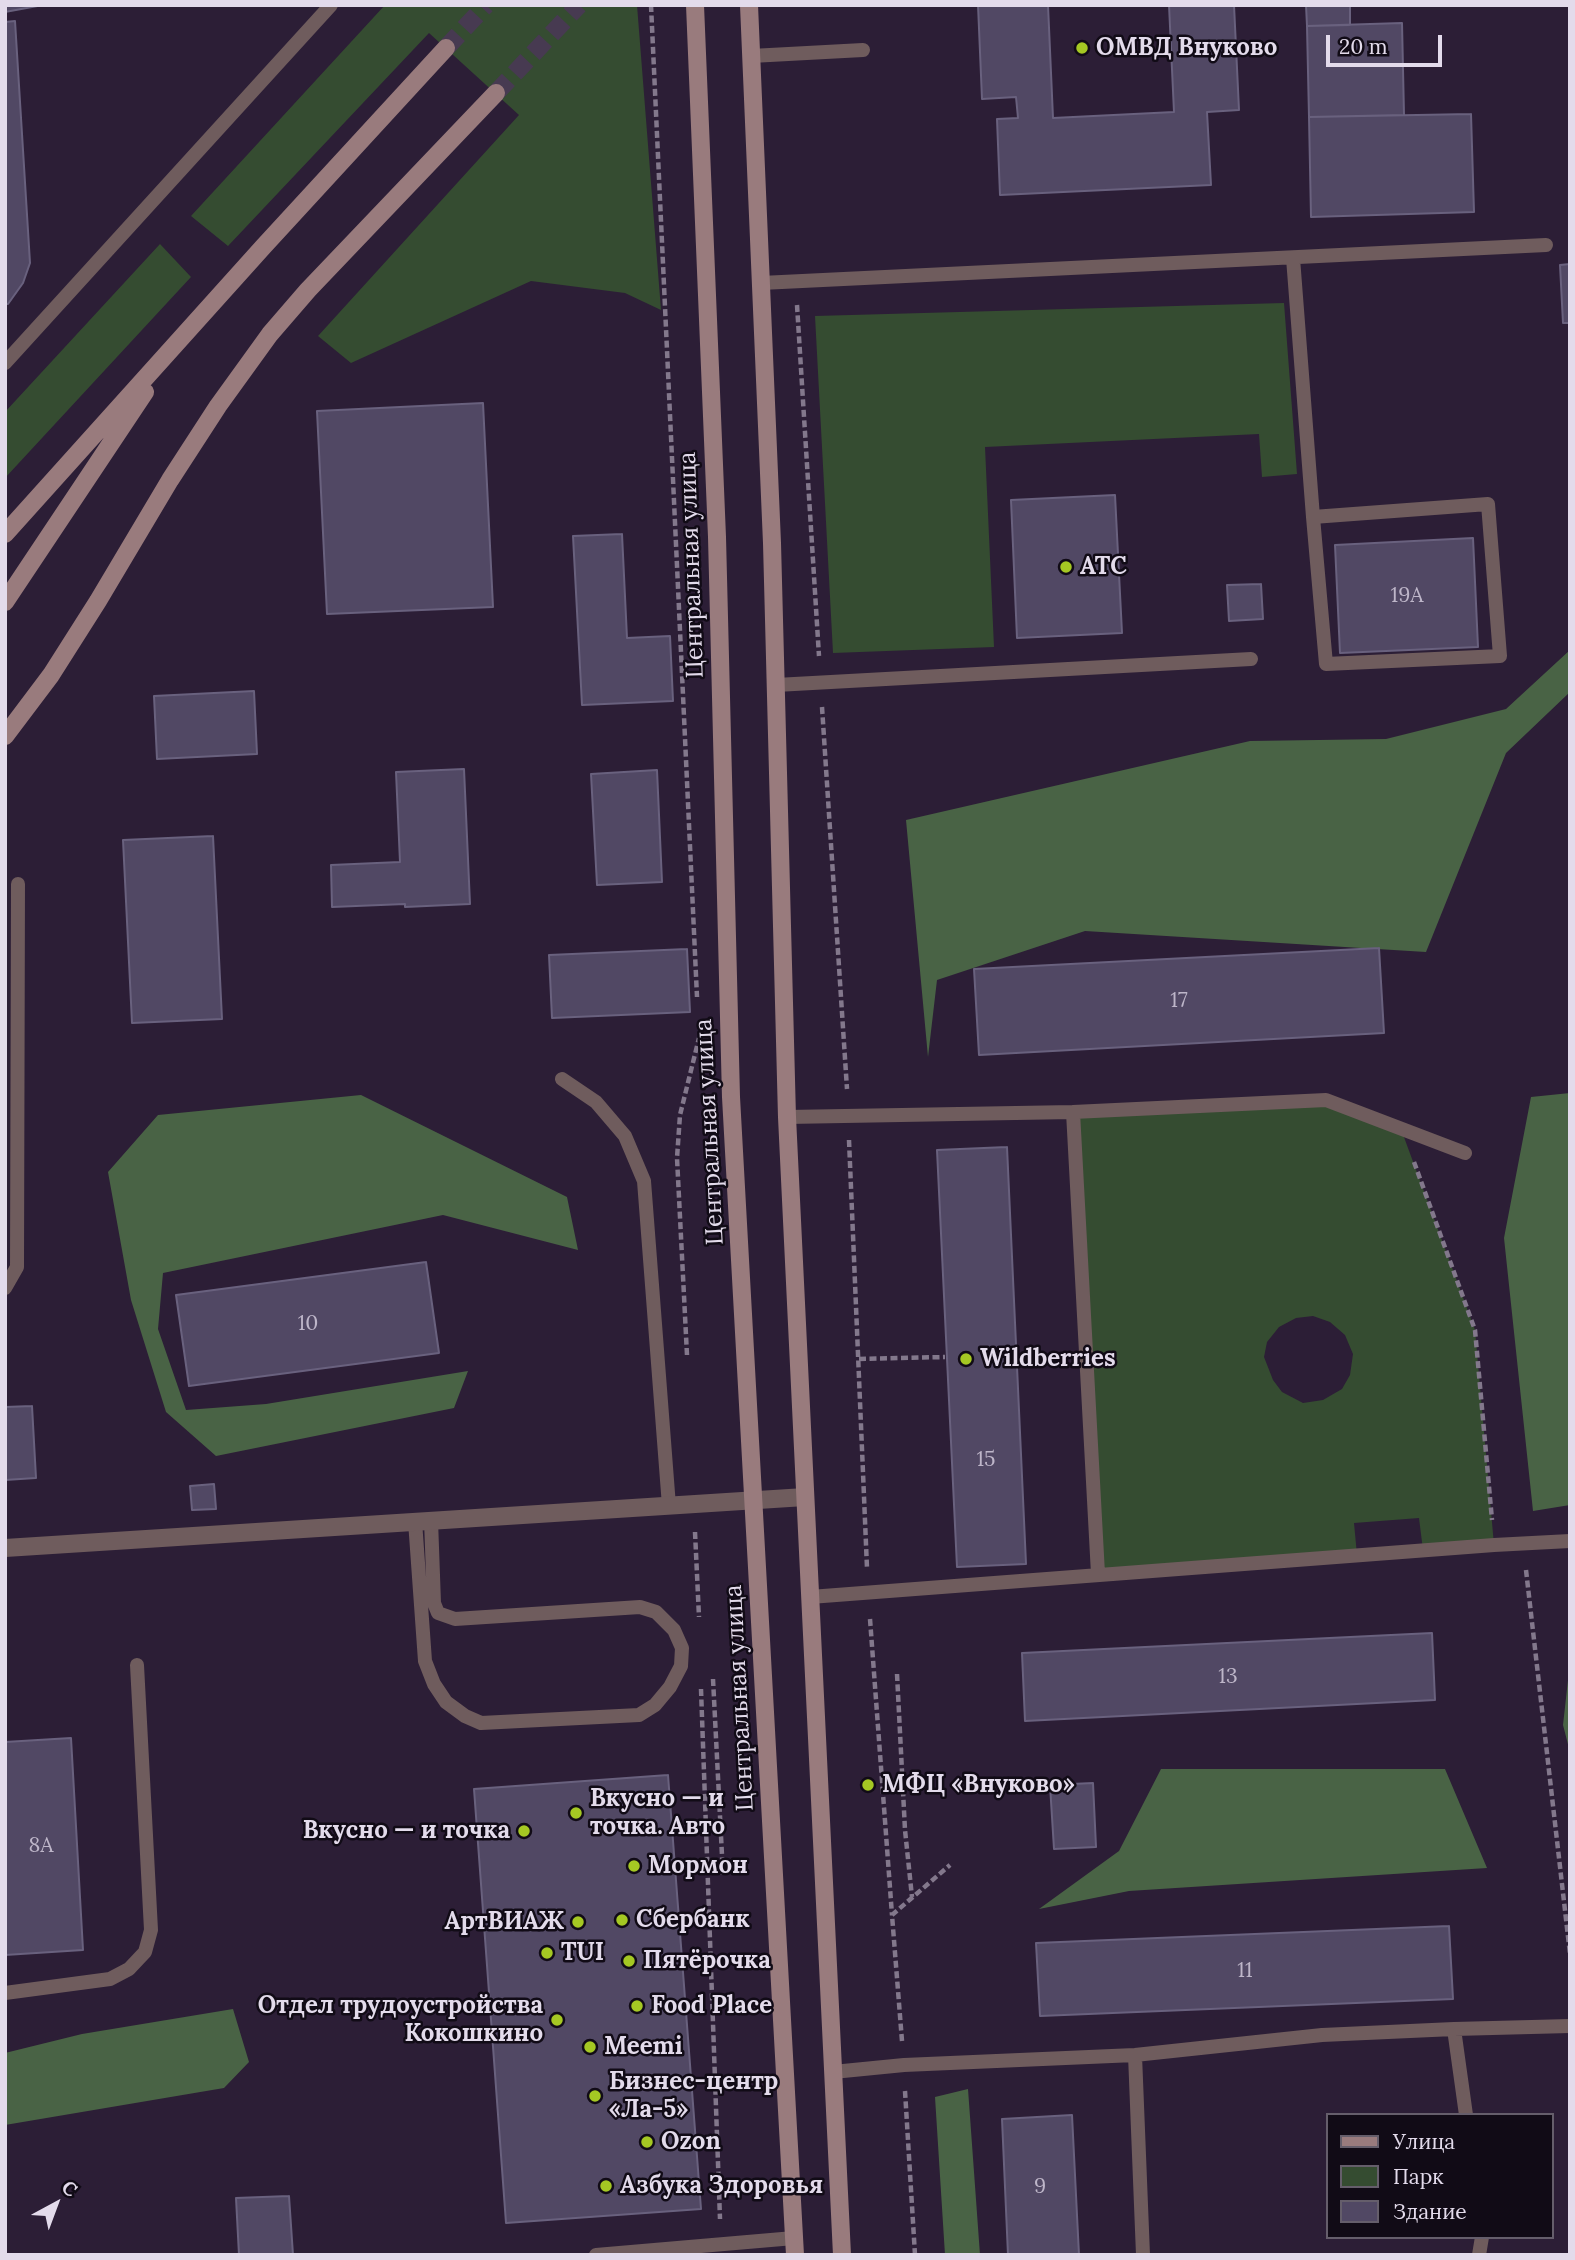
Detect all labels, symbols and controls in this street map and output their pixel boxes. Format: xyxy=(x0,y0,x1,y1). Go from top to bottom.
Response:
scale bar xyxy=(1330,21,1446,65)
text: 20 m xyxy=(1339,33,1388,60)
place label: ОМВД Внуково xyxy=(1096,34,1277,62)
marker: ОМВД Внуково xyxy=(1074,40,1090,56)
street label: Центральная улица xyxy=(674,451,710,679)
place label: АТС xyxy=(1080,553,1127,581)
marker: АТС xyxy=(1058,559,1074,575)
house number: 19А xyxy=(1391,583,1423,609)
house number: 17 xyxy=(1170,988,1188,1014)
street label: Центральная улица xyxy=(690,1018,730,1246)
house number: 10 xyxy=(298,1311,318,1337)
place label: Wildberries xyxy=(980,1345,1116,1373)
marker: Wildberries xyxy=(958,1351,974,1367)
house number: 15 xyxy=(976,1447,996,1473)
street label: Центральная улица xyxy=(720,1584,760,1812)
house number: 13 xyxy=(1218,1664,1238,1690)
place label: МФЦ «Внуково» xyxy=(882,1771,1075,1799)
marker: МФЦ «Внуково» xyxy=(860,1777,876,1793)
place label: Вкусно — и точка. Авто xyxy=(590,1785,725,1841)
marker: Вкусно — и точка. Авто xyxy=(568,1805,584,1821)
place label: Вкусно — и точка xyxy=(303,1817,510,1845)
marker: Вкусно — и точка xyxy=(516,1823,532,1839)
house number: 8А xyxy=(29,1833,53,1859)
place label: Мормон xyxy=(648,1852,748,1880)
marker: Мормон xyxy=(626,1858,642,1874)
place label: Сбербанк xyxy=(636,1906,750,1934)
place label: АртВИАЖ xyxy=(445,1908,564,1936)
marker: Сбербанк xyxy=(614,1912,630,1928)
marker: АртВИАЖ xyxy=(570,1914,586,1930)
place label: TUI xyxy=(561,1939,604,1967)
marker: TUI xyxy=(539,1945,555,1961)
place label: Пятёрочка xyxy=(643,1947,771,1975)
marker: Пятёрочка xyxy=(621,1953,637,1969)
house number: 11 xyxy=(1237,1958,1253,1984)
place label: Отдел трудоустройства Кокошкино xyxy=(258,1992,543,2048)
place label: Food Place xyxy=(651,1992,772,2020)
marker: Food Place xyxy=(629,1998,645,2014)
marker: Отдел трудоустройства Кокошкино xyxy=(549,2012,565,2028)
place label: Meemi xyxy=(604,2033,683,2061)
marker: Meemi xyxy=(582,2039,598,2055)
place label: Бизнес-центр «Ла-5» xyxy=(609,2068,778,2124)
marker: Бизнес-центр «Ла-5» xyxy=(587,2088,603,2104)
legend xyxy=(1326,2113,1554,2239)
place label: Ozon xyxy=(661,2128,721,2156)
text: Улица xyxy=(1393,2128,1455,2155)
marker: Ozon xyxy=(639,2134,655,2150)
text: Парк xyxy=(1393,2163,1443,2190)
north arrow xyxy=(21,2169,91,2239)
place label: Азбука Здоровья xyxy=(620,2172,823,2200)
house number: 9 xyxy=(1034,2174,1046,2200)
text: С xyxy=(57,2175,83,2201)
marker: Азбука Здоровья xyxy=(598,2178,614,2194)
text: Здание xyxy=(1393,2198,1467,2225)

